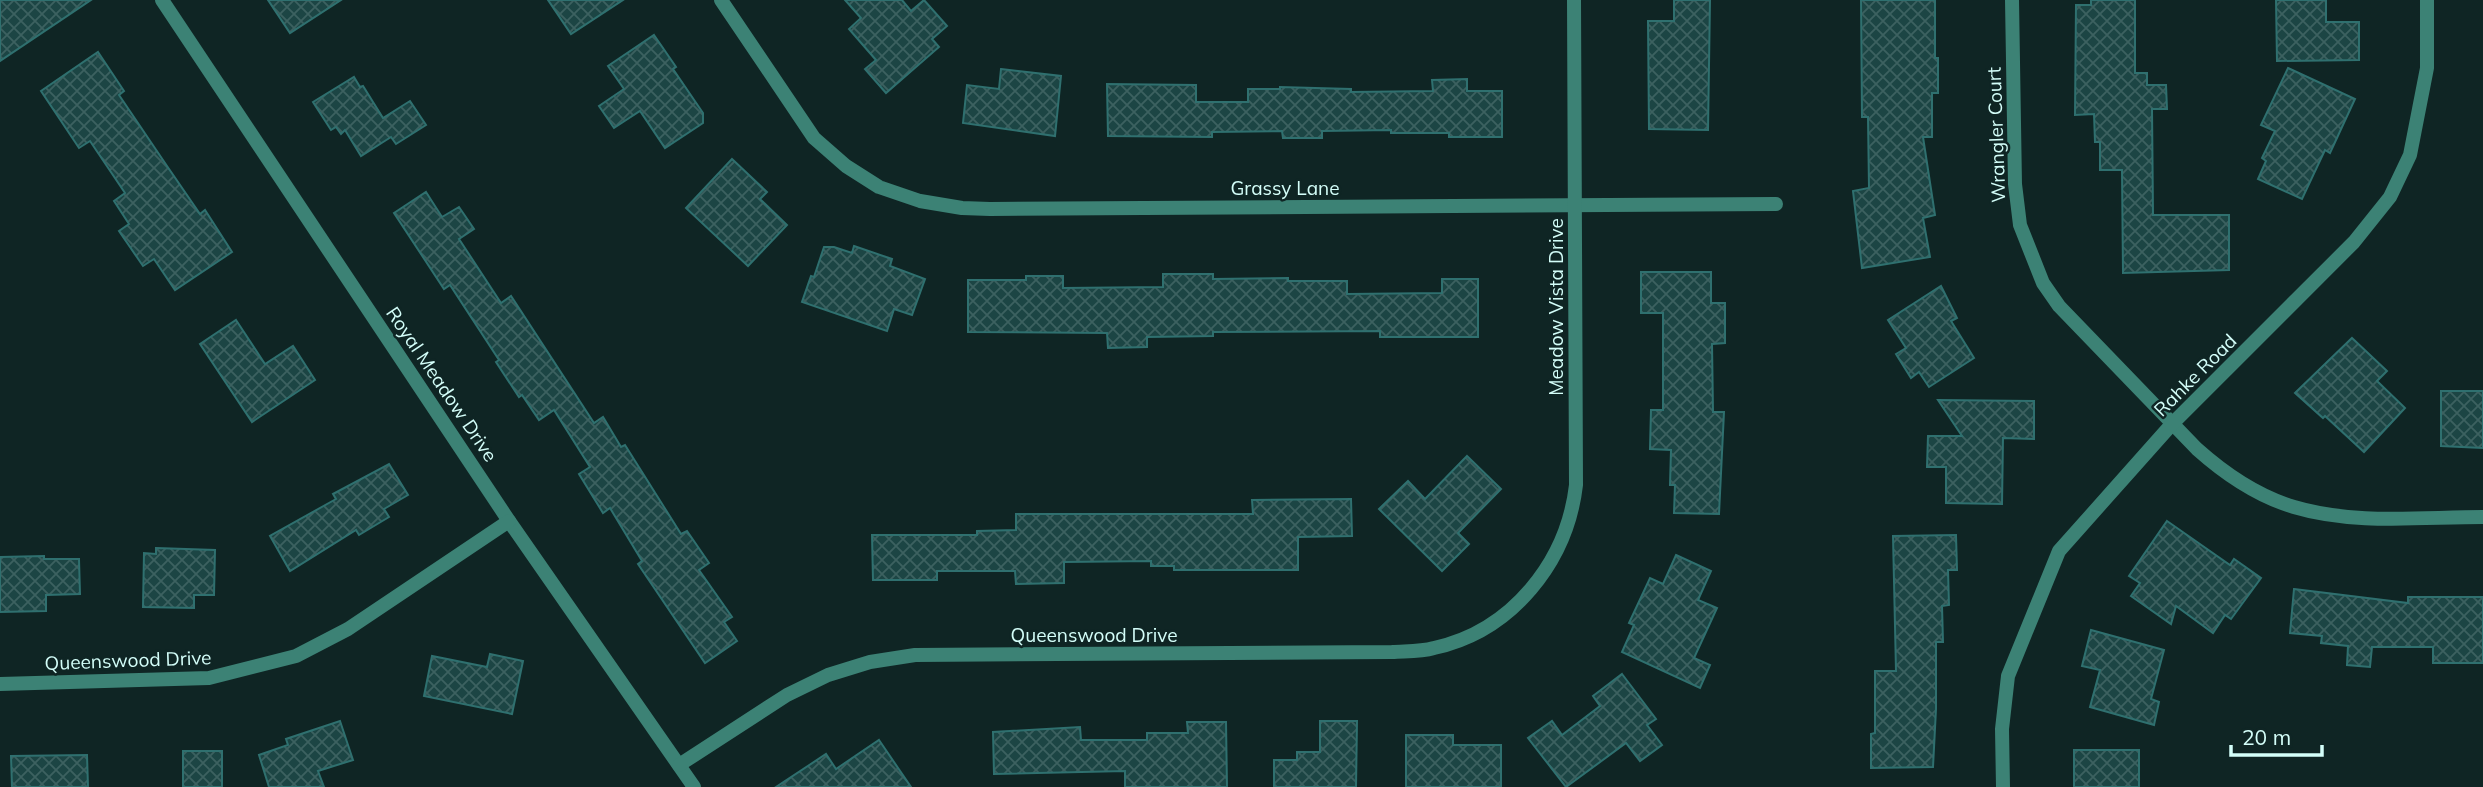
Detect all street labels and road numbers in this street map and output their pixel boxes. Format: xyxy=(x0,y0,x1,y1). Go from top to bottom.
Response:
street label: Wrangler Court xyxy=(1982,66,2010,203)
street label: Grassy Lane xyxy=(1230,176,1340,200)
street label: Meadow Vista Drive xyxy=(1544,218,1568,396)
street label: Royal Meadow Drive xyxy=(381,302,503,466)
street label: Rahke Road xyxy=(2149,329,2241,421)
street label: Queenswood Drive xyxy=(1011,623,1178,647)
street label: Queenswood Drive xyxy=(44,645,212,675)

